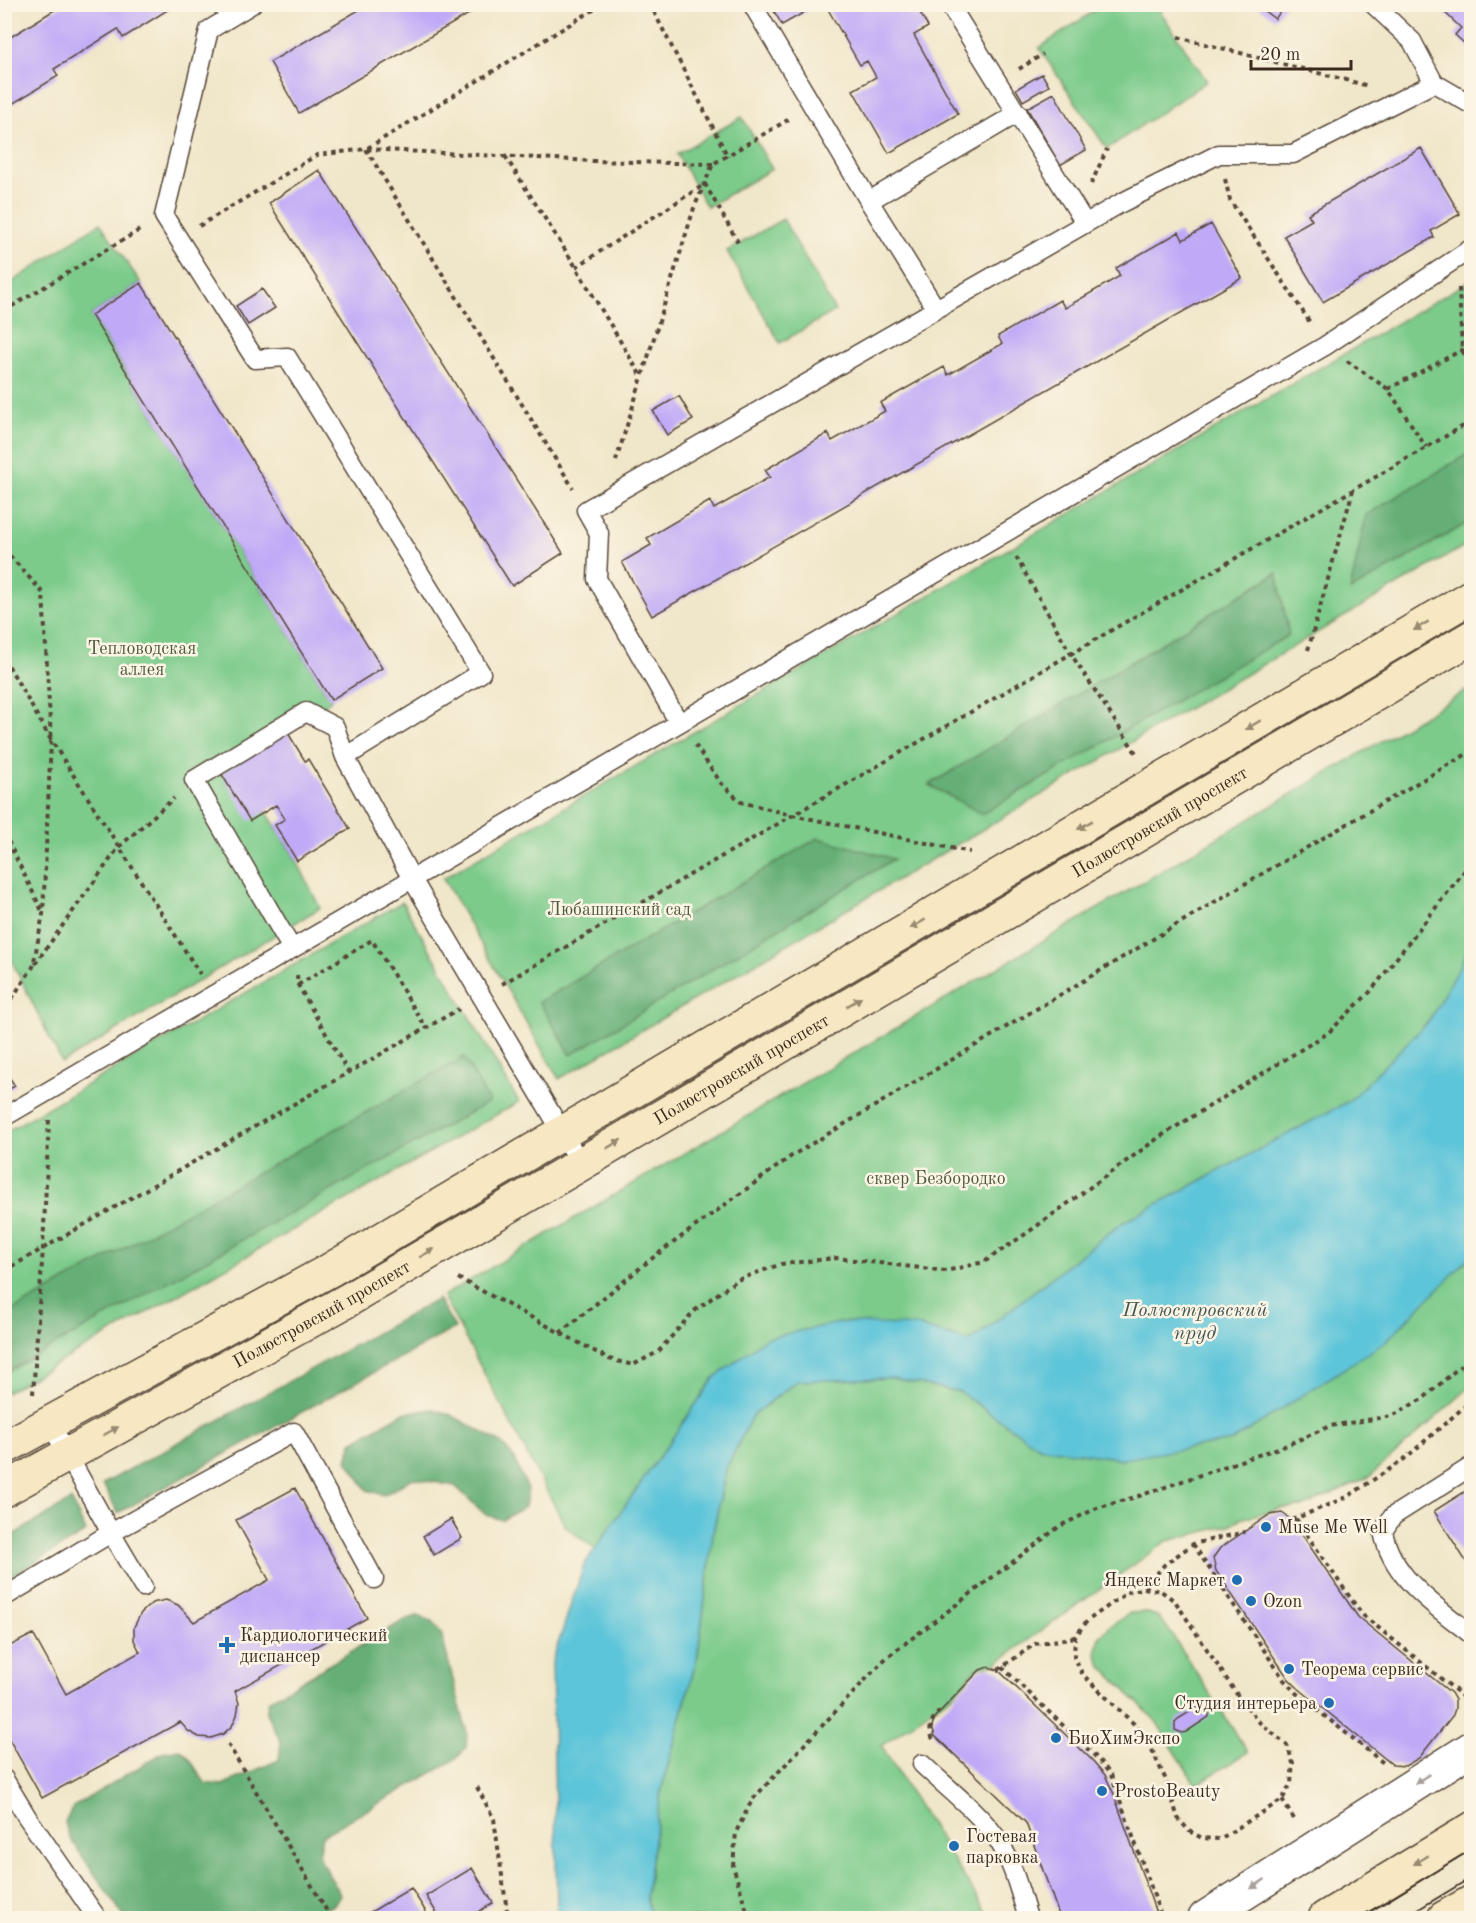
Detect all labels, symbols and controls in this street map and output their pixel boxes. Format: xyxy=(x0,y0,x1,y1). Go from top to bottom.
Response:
scale bar xyxy=(1251,33,1352,71)
text: 20 m xyxy=(1260,46,1300,64)
one-way arrow xyxy=(1413,621,1429,632)
park label: Тепловодская аллея xyxy=(88,640,196,679)
one-way arrow xyxy=(1245,720,1261,731)
street label: Полюстровский проспект xyxy=(1069,764,1251,881)
one-way arrow xyxy=(1077,819,1093,830)
park label: Любашинский сад xyxy=(547,901,691,919)
one-way arrow xyxy=(909,918,926,928)
one-way arrow xyxy=(846,997,862,1008)
street label: Полюстровский проспект xyxy=(651,1011,833,1129)
one-way arrow xyxy=(606,1139,622,1150)
park label: сквер Безбородко xyxy=(866,1170,1006,1188)
one-way arrow xyxy=(419,1248,435,1259)
street label: Полюстровский проспект xyxy=(230,1258,414,1372)
water label: Полюстровский пруд xyxy=(1122,1301,1267,1344)
one-way arrow xyxy=(103,1426,120,1436)
place label: Muse Me Well xyxy=(1278,1519,1388,1537)
marker: Muse Me Well xyxy=(1259,1520,1273,1534)
place label: Яндекс Маркет xyxy=(1104,1572,1225,1590)
marker: Яндекс Маркет xyxy=(1230,1573,1244,1587)
place label: Ozon xyxy=(1263,1593,1302,1611)
marker: Ozon xyxy=(1244,1594,1258,1608)
place label: Кардиологический диспансер xyxy=(240,1627,387,1666)
marker: Кардиологический диспансер xyxy=(218,1636,236,1654)
place label: Теорема сервис xyxy=(1301,1661,1424,1679)
marker: Теорема сервис xyxy=(1282,1662,1296,1676)
place label: Студия интерьера xyxy=(1174,1695,1317,1713)
marker: Студия интерьера xyxy=(1322,1696,1336,1710)
place label: БиоХимЭкспо xyxy=(1068,1730,1180,1748)
marker: БиоХимЭкспо xyxy=(1049,1731,1063,1745)
one-way arrow xyxy=(1414,1774,1430,1785)
place label: ProstoBeauty xyxy=(1114,1783,1221,1801)
marker: ProstoBeauty xyxy=(1095,1784,1109,1798)
place label: Гостевая парковка xyxy=(966,1828,1039,1867)
marker: Гостевая парковка xyxy=(947,1839,961,1853)
one-way arrow xyxy=(1413,1854,1430,1865)
one-way arrow xyxy=(1250,1879,1266,1890)

